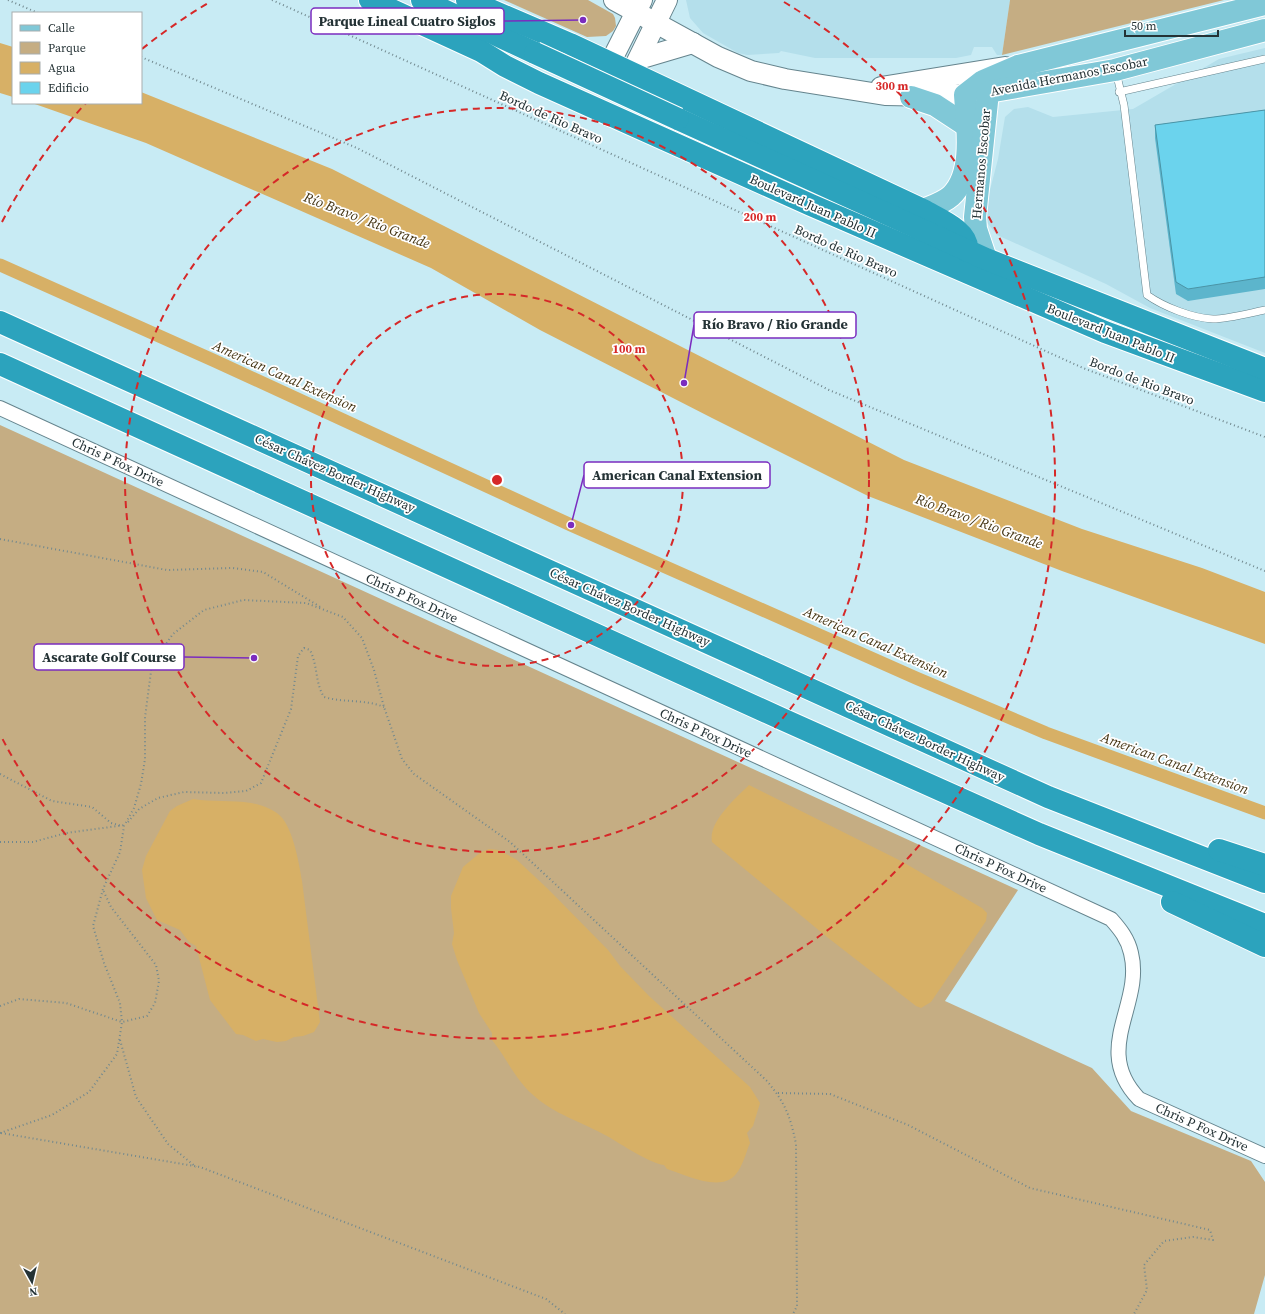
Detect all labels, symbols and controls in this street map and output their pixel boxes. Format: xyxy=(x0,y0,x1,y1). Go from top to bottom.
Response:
callout: Parque Lineal Cuatro Siglos xyxy=(311,8,504,34)
text: Parque Lineal Cuatro Siglos xyxy=(318,11,496,31)
legend xyxy=(12,12,142,104)
scale bar xyxy=(1125,12,1218,38)
text: 50 m xyxy=(1131,18,1157,34)
text: Calle xyxy=(48,20,75,36)
text: Parque xyxy=(48,40,86,56)
street label: Avenida Hermanos Escobar xyxy=(989,52,1150,100)
text: Agua xyxy=(48,60,76,76)
text: 300 m xyxy=(876,78,909,94)
text: Edificio xyxy=(48,80,89,96)
street label: Bordo de Rio Bravo xyxy=(497,87,605,147)
street label: Hermanos Escobar xyxy=(968,108,994,220)
street label: Boulevard Juan Pablo II xyxy=(747,170,879,242)
water label: Río Bravo / Rio Grande xyxy=(300,186,433,253)
text: 200 m xyxy=(744,209,777,225)
street label: Bordo de Rio Bravo xyxy=(792,221,900,281)
street label: Boulevard Juan Pablo II xyxy=(1044,300,1178,367)
callout: Río Bravo / Rio Grande xyxy=(694,312,856,338)
text: Río Bravo / Rio Grande xyxy=(702,314,848,334)
water label: American Canal Extension xyxy=(209,335,360,417)
text: 100 m xyxy=(613,341,646,357)
street label: Bordo de Rio Bravo xyxy=(1087,353,1197,409)
street label: César Chávez Border Highway xyxy=(252,430,418,516)
street label: Chris P Fox Drive xyxy=(69,433,167,491)
callout: American Canal Extension xyxy=(584,462,770,488)
text: American Canal Extension xyxy=(592,465,762,485)
centre of rings xyxy=(490,473,504,487)
water label: Río Bravo / Rio Grande xyxy=(912,488,1046,553)
street label: César Chávez Border Highway xyxy=(547,564,713,650)
street label: Chris P Fox Drive xyxy=(363,569,461,627)
water label: American Canal Extension xyxy=(800,601,951,683)
callout: Ascarate Golf Course xyxy=(34,644,184,670)
text: Ascarate Golf Course xyxy=(42,647,176,667)
street label: César Chávez Border Highway xyxy=(843,697,1008,786)
street label: Chris P Fox Drive xyxy=(657,704,755,762)
water label: American Canal Extension xyxy=(1097,727,1252,799)
street label: Chris P Fox Drive xyxy=(952,839,1050,897)
street label: Chris P Fox Drive xyxy=(1153,1099,1251,1155)
north arrow xyxy=(12,1262,52,1302)
text: N xyxy=(28,1283,38,1299)

